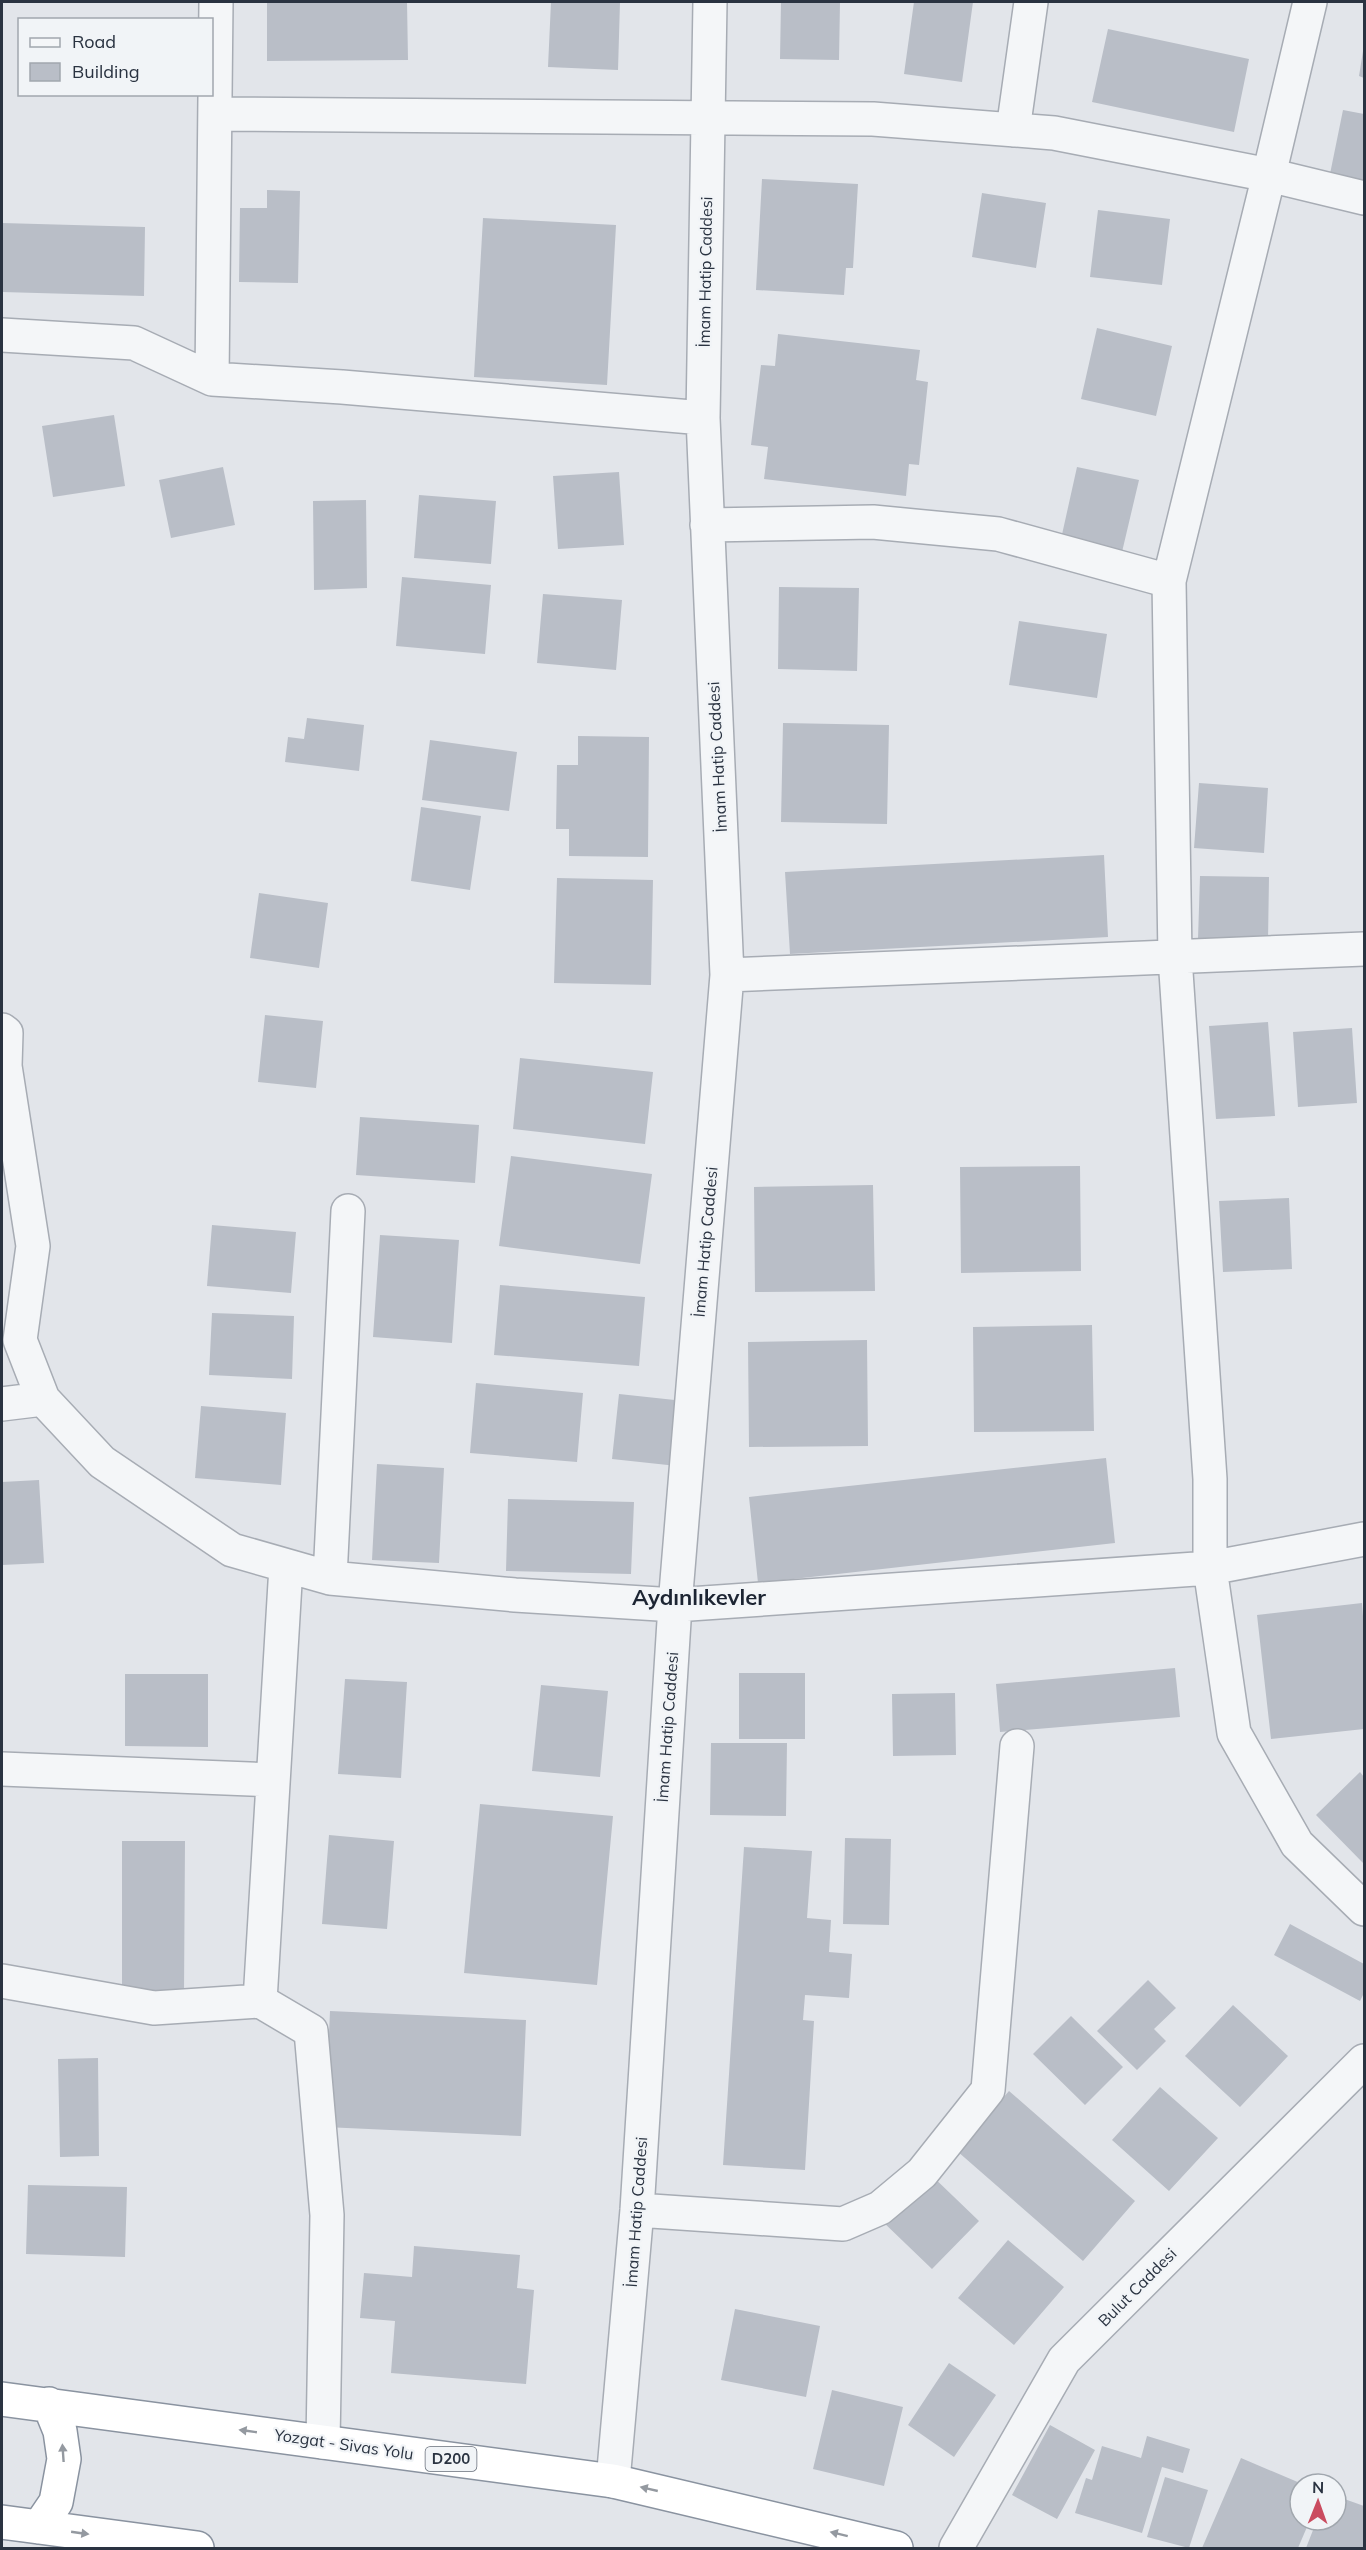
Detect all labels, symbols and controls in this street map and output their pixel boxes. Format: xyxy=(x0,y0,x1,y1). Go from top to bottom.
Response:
legend xyxy=(18,18,213,96)
text: Road xyxy=(72,30,116,53)
text: Building xyxy=(72,60,140,83)
street label: İmam Hatip Caddesi xyxy=(694,196,716,348)
street label: İmam Hatip Caddesi xyxy=(703,681,731,833)
street label: İmam Hatip Caddesi xyxy=(688,1166,722,1318)
district label: Aydınlıkevler xyxy=(632,1583,766,1611)
street label: İmam Hatip Caddesi xyxy=(652,1651,682,1803)
street label: İmam Hatip Caddesi xyxy=(621,2136,651,2288)
street label: Bulut Caddesi xyxy=(1094,2244,1180,2330)
street label: Yozgat - Sivas Yolu xyxy=(272,2424,415,2464)
one-way arrow xyxy=(239,2427,258,2436)
one-way arrow xyxy=(58,2444,67,2463)
road number: D200 xyxy=(426,2447,476,2471)
north arrow xyxy=(1288,2472,1348,2532)
text: N xyxy=(1312,2477,1324,2497)
one-way arrow xyxy=(640,2484,658,2494)
one-way arrow xyxy=(71,2528,90,2537)
one-way arrow xyxy=(830,2529,848,2539)

